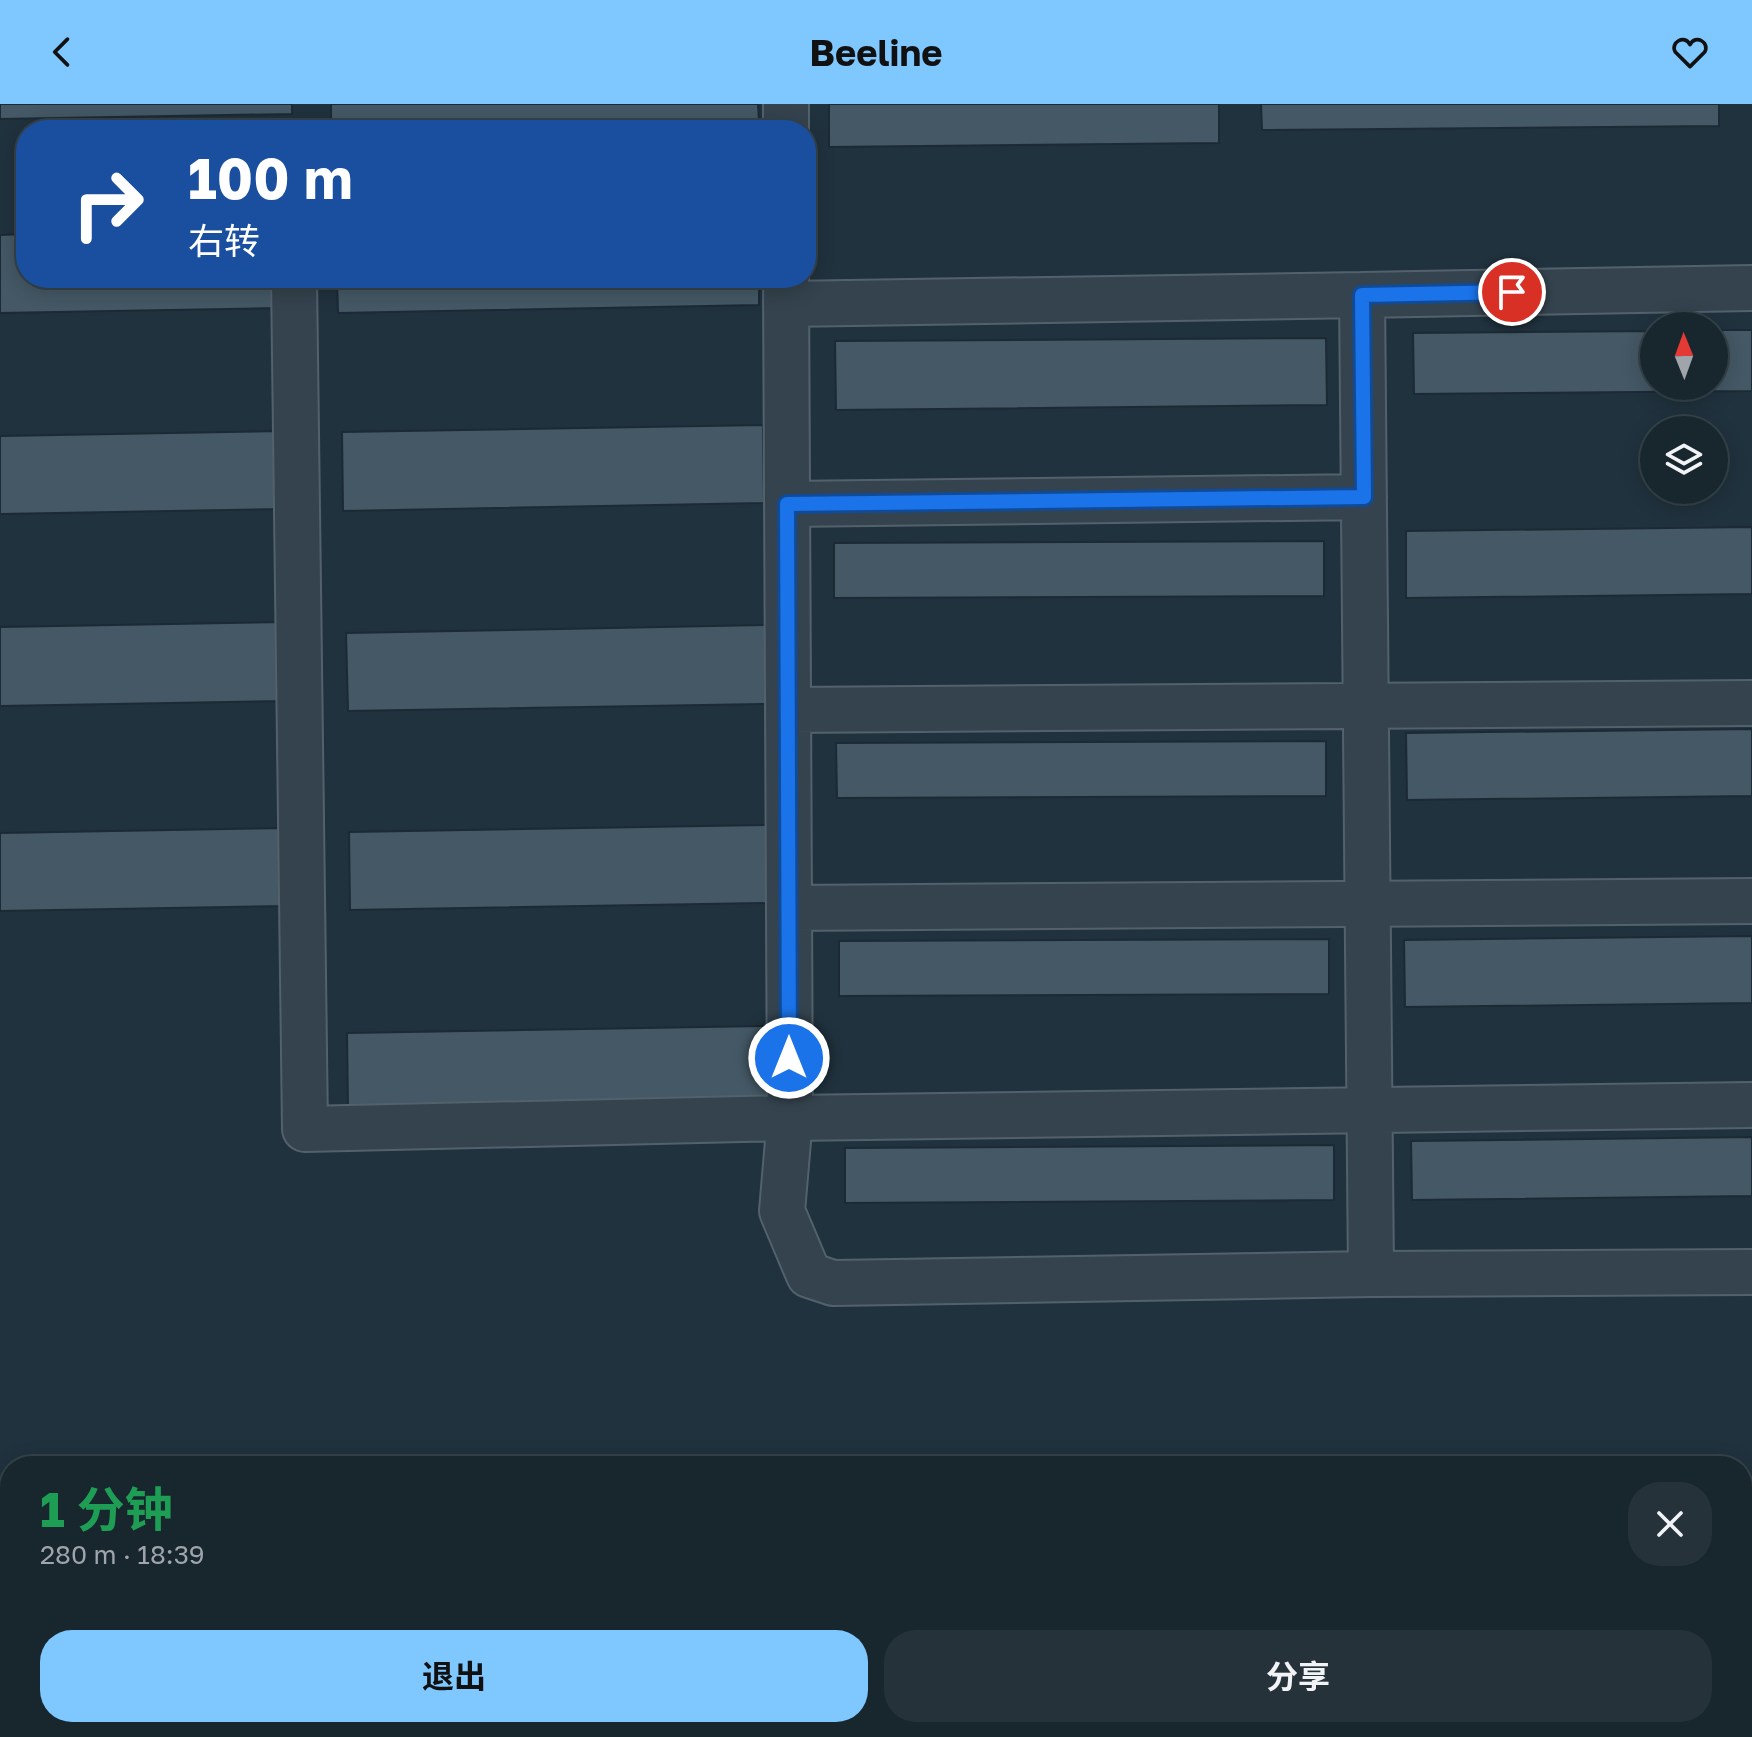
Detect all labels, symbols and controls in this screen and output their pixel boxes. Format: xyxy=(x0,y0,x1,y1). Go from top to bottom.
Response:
icon: back xyxy=(40,30,84,74)
icon: heart xyxy=(1668,30,1712,74)
text: Beeline xyxy=(810,31,942,74)
text: 100 m xyxy=(188,144,353,211)
icon: right xyxy=(56,152,160,256)
text: 右转 xyxy=(188,219,260,262)
pin xyxy=(1478,258,1546,326)
icon: arrive xyxy=(1490,270,1534,314)
north arrow xyxy=(1640,312,1728,400)
map controls xyxy=(1640,312,1728,504)
button: layers xyxy=(1640,416,1728,504)
position arrow xyxy=(747,1016,831,1100)
text: 1 分钟 xyxy=(40,1480,173,1538)
button: close xyxy=(1628,1482,1712,1566)
text: 280 m · 18:39 xyxy=(40,1539,205,1570)
button: 退出 xyxy=(40,1630,868,1722)
button: 分享 xyxy=(884,1630,1712,1722)

